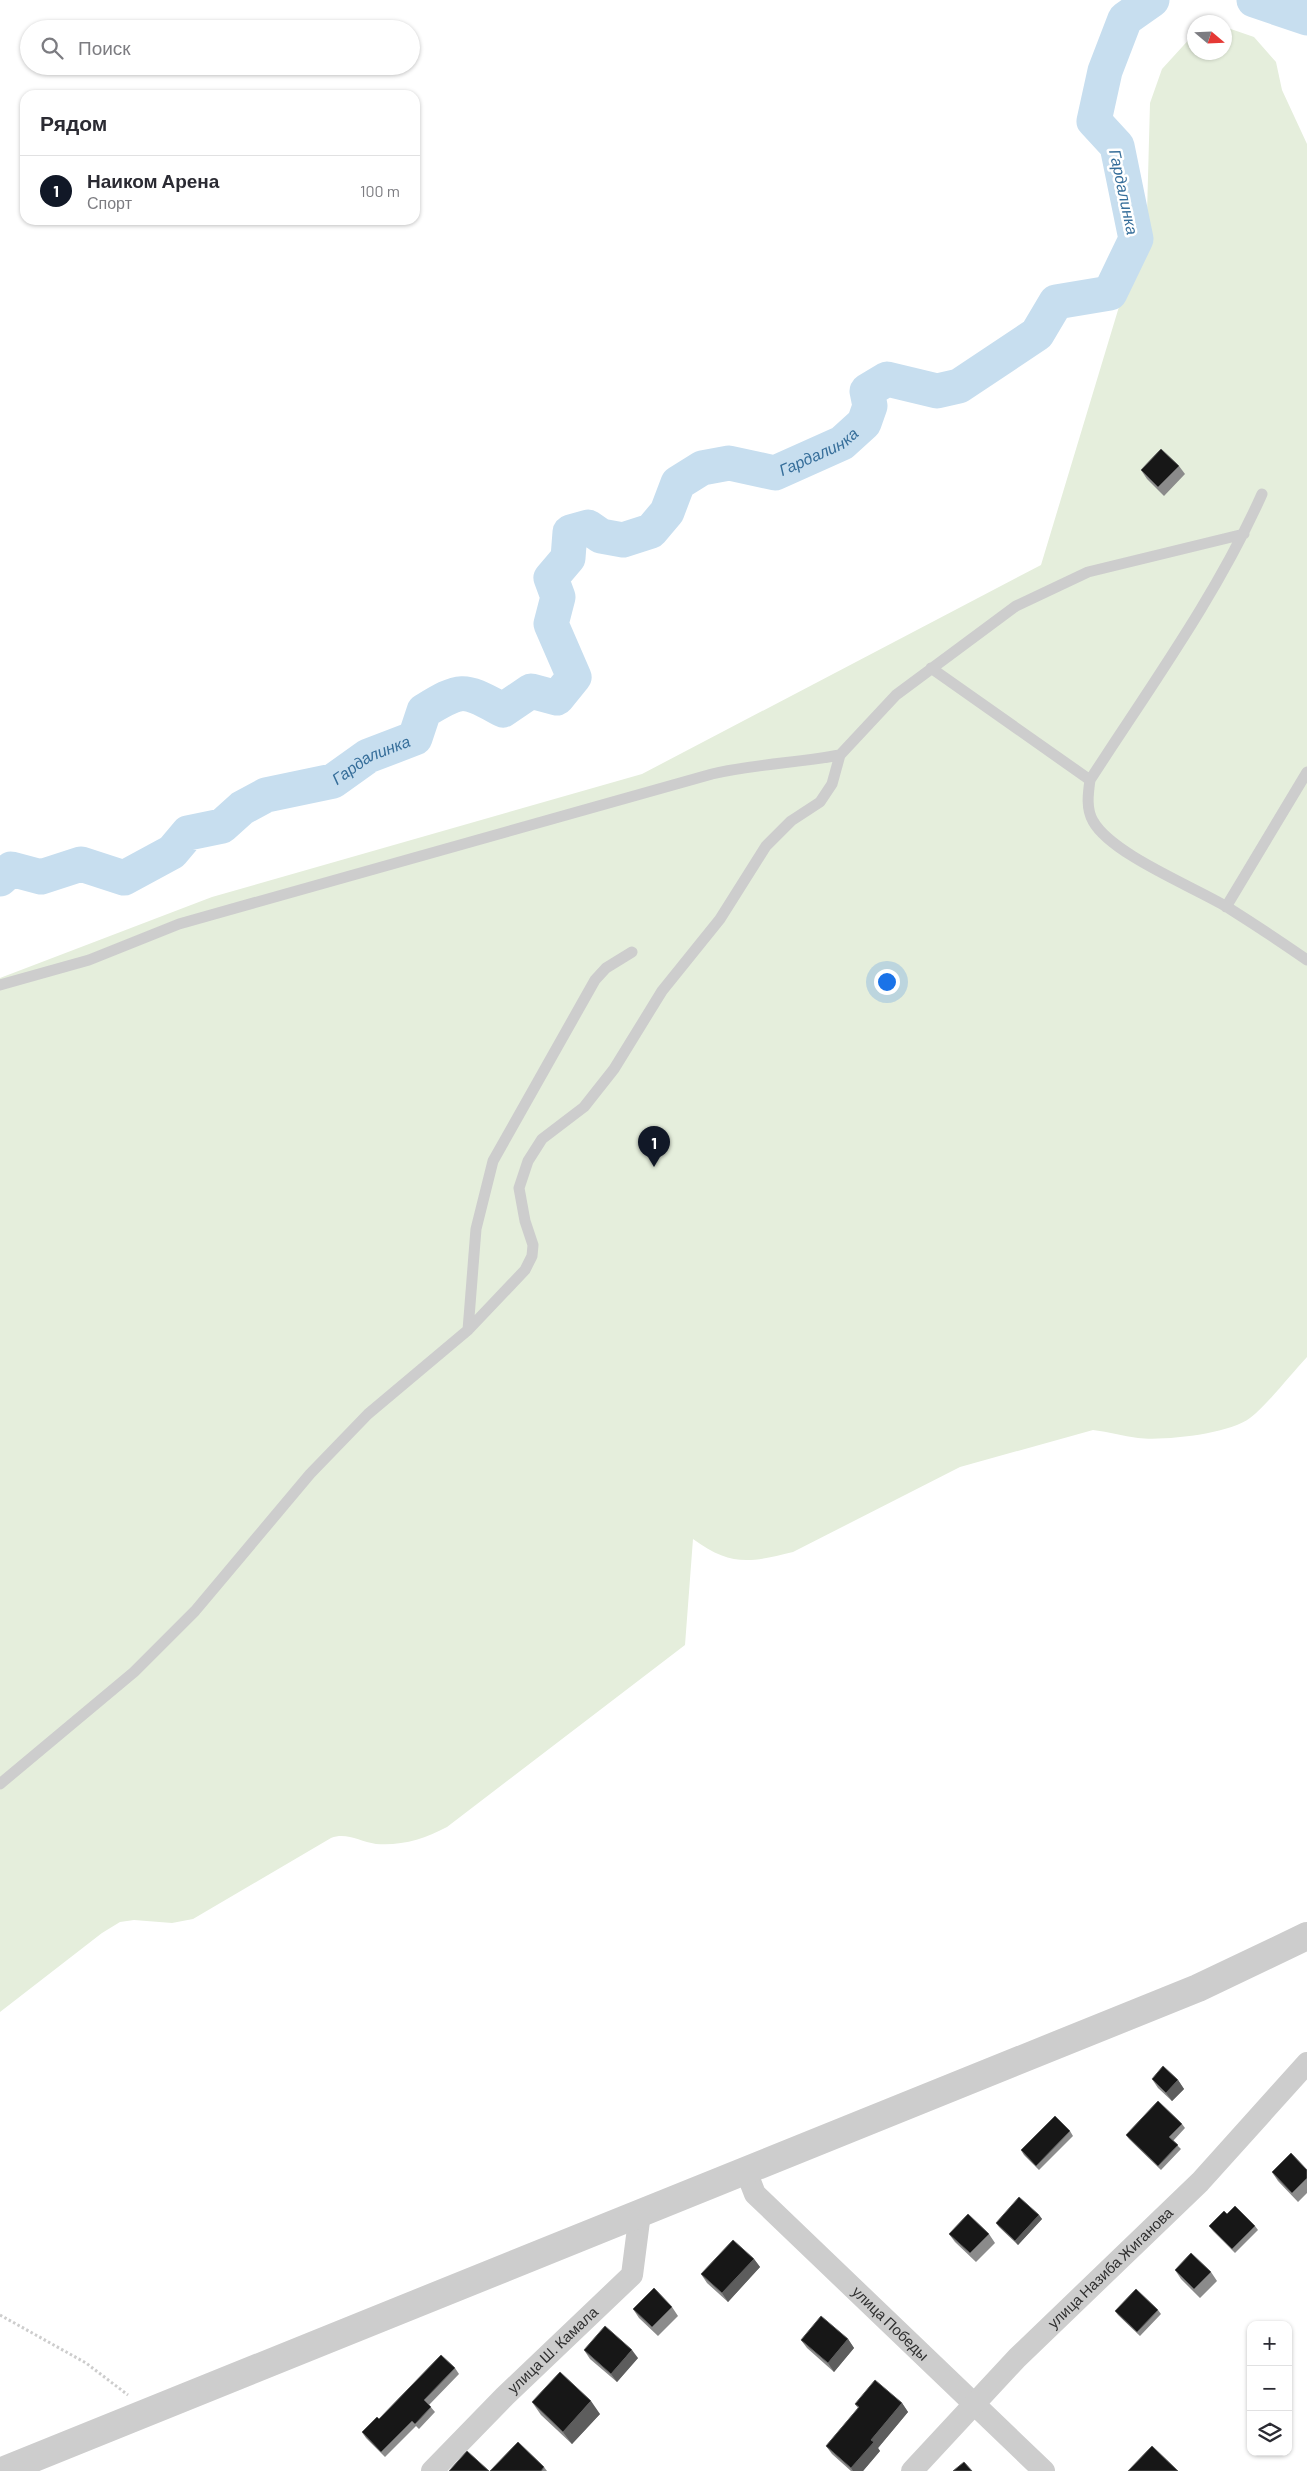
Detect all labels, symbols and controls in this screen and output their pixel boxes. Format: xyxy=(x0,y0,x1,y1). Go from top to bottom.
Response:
north arrow xyxy=(1187,15,1232,60)
search box xyxy=(20,20,420,75)
icon: search xyxy=(38,34,66,62)
text: Поиск xyxy=(78,36,131,59)
text: Рядом xyxy=(40,110,107,135)
water label: Гардалинка xyxy=(1106,148,1143,236)
text: Наиком Арена xyxy=(87,169,219,192)
text: 1 xyxy=(53,181,59,200)
text: 100 m xyxy=(360,181,400,200)
text: Спорт xyxy=(87,193,132,212)
water label: Гардалинка xyxy=(776,423,862,479)
water label: Гардалинка xyxy=(328,731,413,788)
your location xyxy=(874,969,900,995)
pin: 1 xyxy=(638,1126,670,1167)
street label: улица Назиба Жиганова xyxy=(1043,2203,1177,2332)
street label: улица Победы xyxy=(849,2282,933,2364)
street label: улица Ш. Камала xyxy=(503,2302,602,2397)
map controls xyxy=(1247,2321,1292,2456)
button: + xyxy=(1247,2321,1292,2366)
button: − xyxy=(1247,2366,1292,2411)
button: layers xyxy=(1247,2411,1292,2456)

